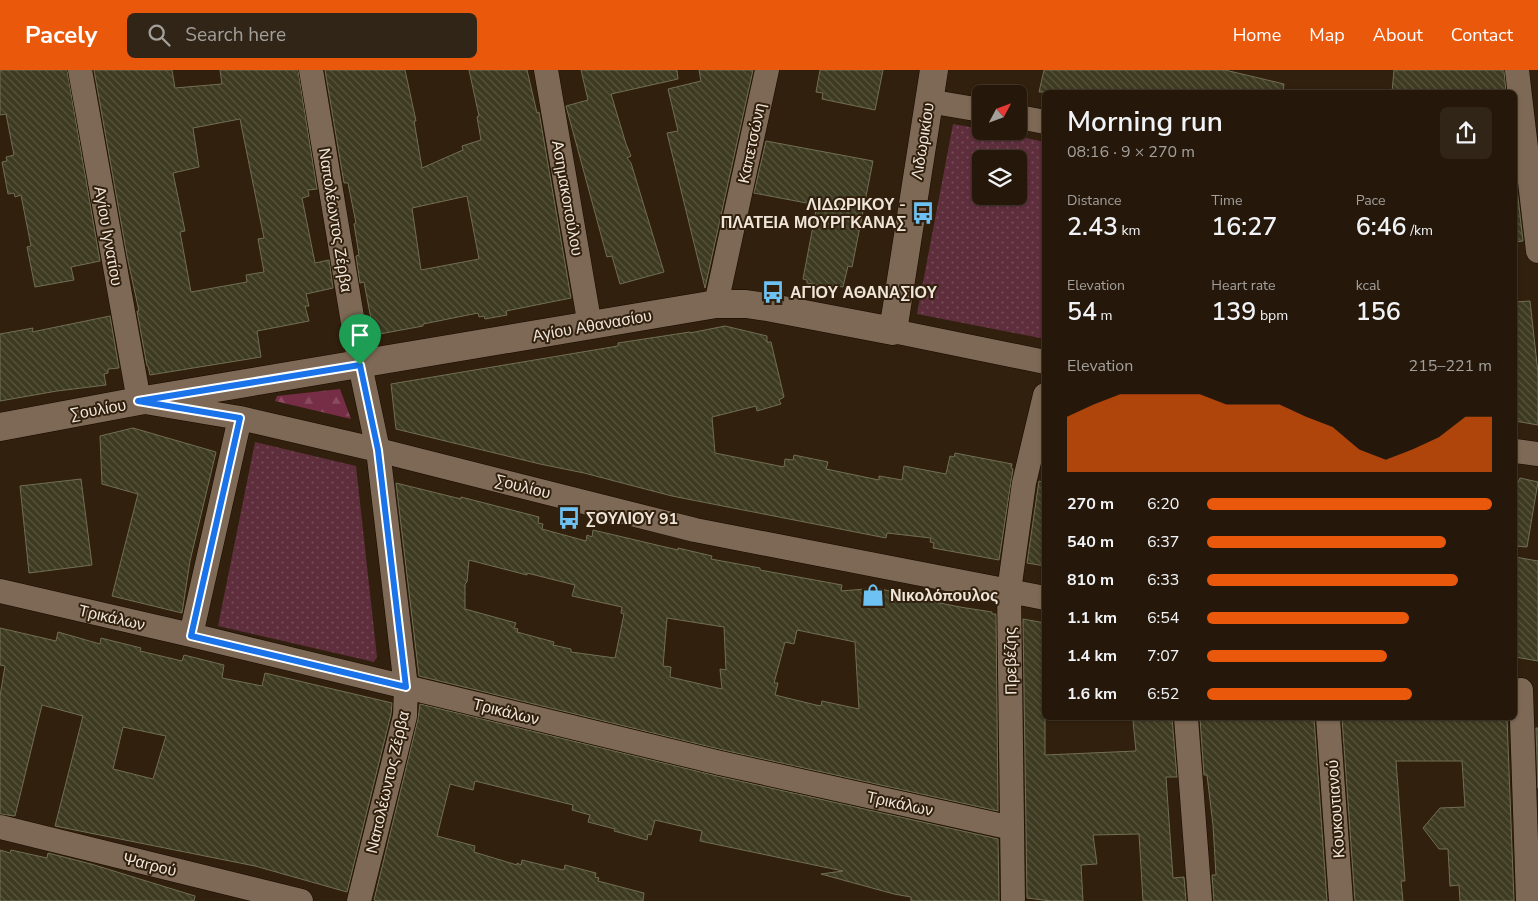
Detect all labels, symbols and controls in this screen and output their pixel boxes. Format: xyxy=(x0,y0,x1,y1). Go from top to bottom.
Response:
search box xyxy=(127,13,477,58)
text: Pacely xyxy=(25,19,97,51)
icon: search xyxy=(145,21,173,49)
text: Search here xyxy=(185,22,286,48)
text: Home xyxy=(1233,23,1281,47)
text: Map xyxy=(1309,23,1345,47)
text: About xyxy=(1373,23,1423,47)
text: Contact xyxy=(1451,23,1513,47)
north arrow xyxy=(972,85,1028,140)
map controls xyxy=(972,85,1027,205)
street label: Καπετσώνη xyxy=(733,101,771,185)
street label: Λιδωρικίου xyxy=(906,101,940,181)
text: Morning run xyxy=(1067,103,1223,141)
button: share xyxy=(1440,107,1492,159)
street label: Ασημακοπούλου xyxy=(546,139,588,258)
text: 08:16 · 9 × 270 m xyxy=(1067,141,1195,163)
street label: Ναπολέωντος Ζέρβα xyxy=(313,146,357,294)
button: layers xyxy=(972,150,1027,205)
street label: Αγίου Ιγνατίου xyxy=(88,185,128,288)
text: Distance xyxy=(1067,191,1121,210)
text: Time xyxy=(1211,191,1242,210)
text: Pace xyxy=(1356,191,1385,210)
place label: ΛΙΔΩΡΙΚΟΥ - ΠΛΑΤΕΙΑ ΜΟΥΡΓΚΑΝΑΣ xyxy=(721,194,906,234)
bus stop icon: ΛΙΔΩΡΙΚΟΥ - ΠΛΑΤΕΙΑ ΜΟΥΡΓΚΑΝΑΣ xyxy=(910,200,936,226)
text: 2.43 xyxy=(1067,210,1118,244)
text: 16:27 xyxy=(1211,210,1277,244)
text: 6:46 xyxy=(1356,210,1407,244)
text: km xyxy=(1118,221,1141,240)
text: /km xyxy=(1407,221,1433,240)
text: Elevation xyxy=(1067,276,1125,295)
text: Heart rate xyxy=(1211,276,1275,295)
text: kcal xyxy=(1356,276,1380,295)
bus stop icon: ΑΓΙΟΥ ΑΘΑΝΑΣΙΟΥ xyxy=(760,279,786,305)
place label: ΑΓΙΟΥ ΑΘΑΝΑΣΙΟΥ xyxy=(790,282,937,304)
text: 54 xyxy=(1067,295,1097,329)
text: 139 xyxy=(1211,295,1256,329)
text: 156 xyxy=(1356,295,1401,329)
street label: Αγίου Αθανασίου xyxy=(531,305,654,347)
text: m xyxy=(1097,306,1113,325)
text: bpm xyxy=(1256,306,1288,325)
pin xyxy=(339,314,381,365)
icon: arrive xyxy=(346,321,374,349)
text: Elevation xyxy=(1067,355,1133,377)
text: 215–221 m xyxy=(1409,355,1492,377)
street label: Σουλίου xyxy=(68,394,128,426)
street label: Σουλίου xyxy=(493,469,553,504)
text: 270 m xyxy=(1067,493,1114,515)
text: 6:20 xyxy=(1147,493,1179,515)
bus stop icon: ΣΟΥΛΙΟΥ 91 xyxy=(556,505,582,531)
place label: ΣΟΥΛΙΟΥ 91 xyxy=(586,508,678,530)
text: 540 m xyxy=(1067,531,1114,553)
text: 6:37 xyxy=(1147,531,1179,553)
text: 810 m xyxy=(1067,569,1114,591)
text: 6:33 xyxy=(1147,569,1179,591)
shop icon: Νικολόπουλος xyxy=(860,582,886,608)
place label: Νικολόπουλος xyxy=(890,585,998,607)
street label: Τρικάλων xyxy=(76,600,147,636)
text: 1.1 km xyxy=(1067,607,1117,629)
text: 6:54 xyxy=(1147,607,1179,629)
street label: Πρεβέζης xyxy=(999,627,1023,695)
text: 1.4 km xyxy=(1067,645,1117,667)
text: 7:07 xyxy=(1147,645,1179,667)
text: 1.6 km xyxy=(1067,683,1117,705)
text: 6:52 xyxy=(1147,683,1179,705)
street label: Τρικάλων xyxy=(470,693,541,731)
street label: Ναπολέωντος Ζέρβα xyxy=(361,709,415,856)
street label: Κουκουτιανού xyxy=(1322,759,1350,859)
street label: Τρικάλων xyxy=(864,786,935,822)
street label: Ψαrρού xyxy=(121,848,179,882)

